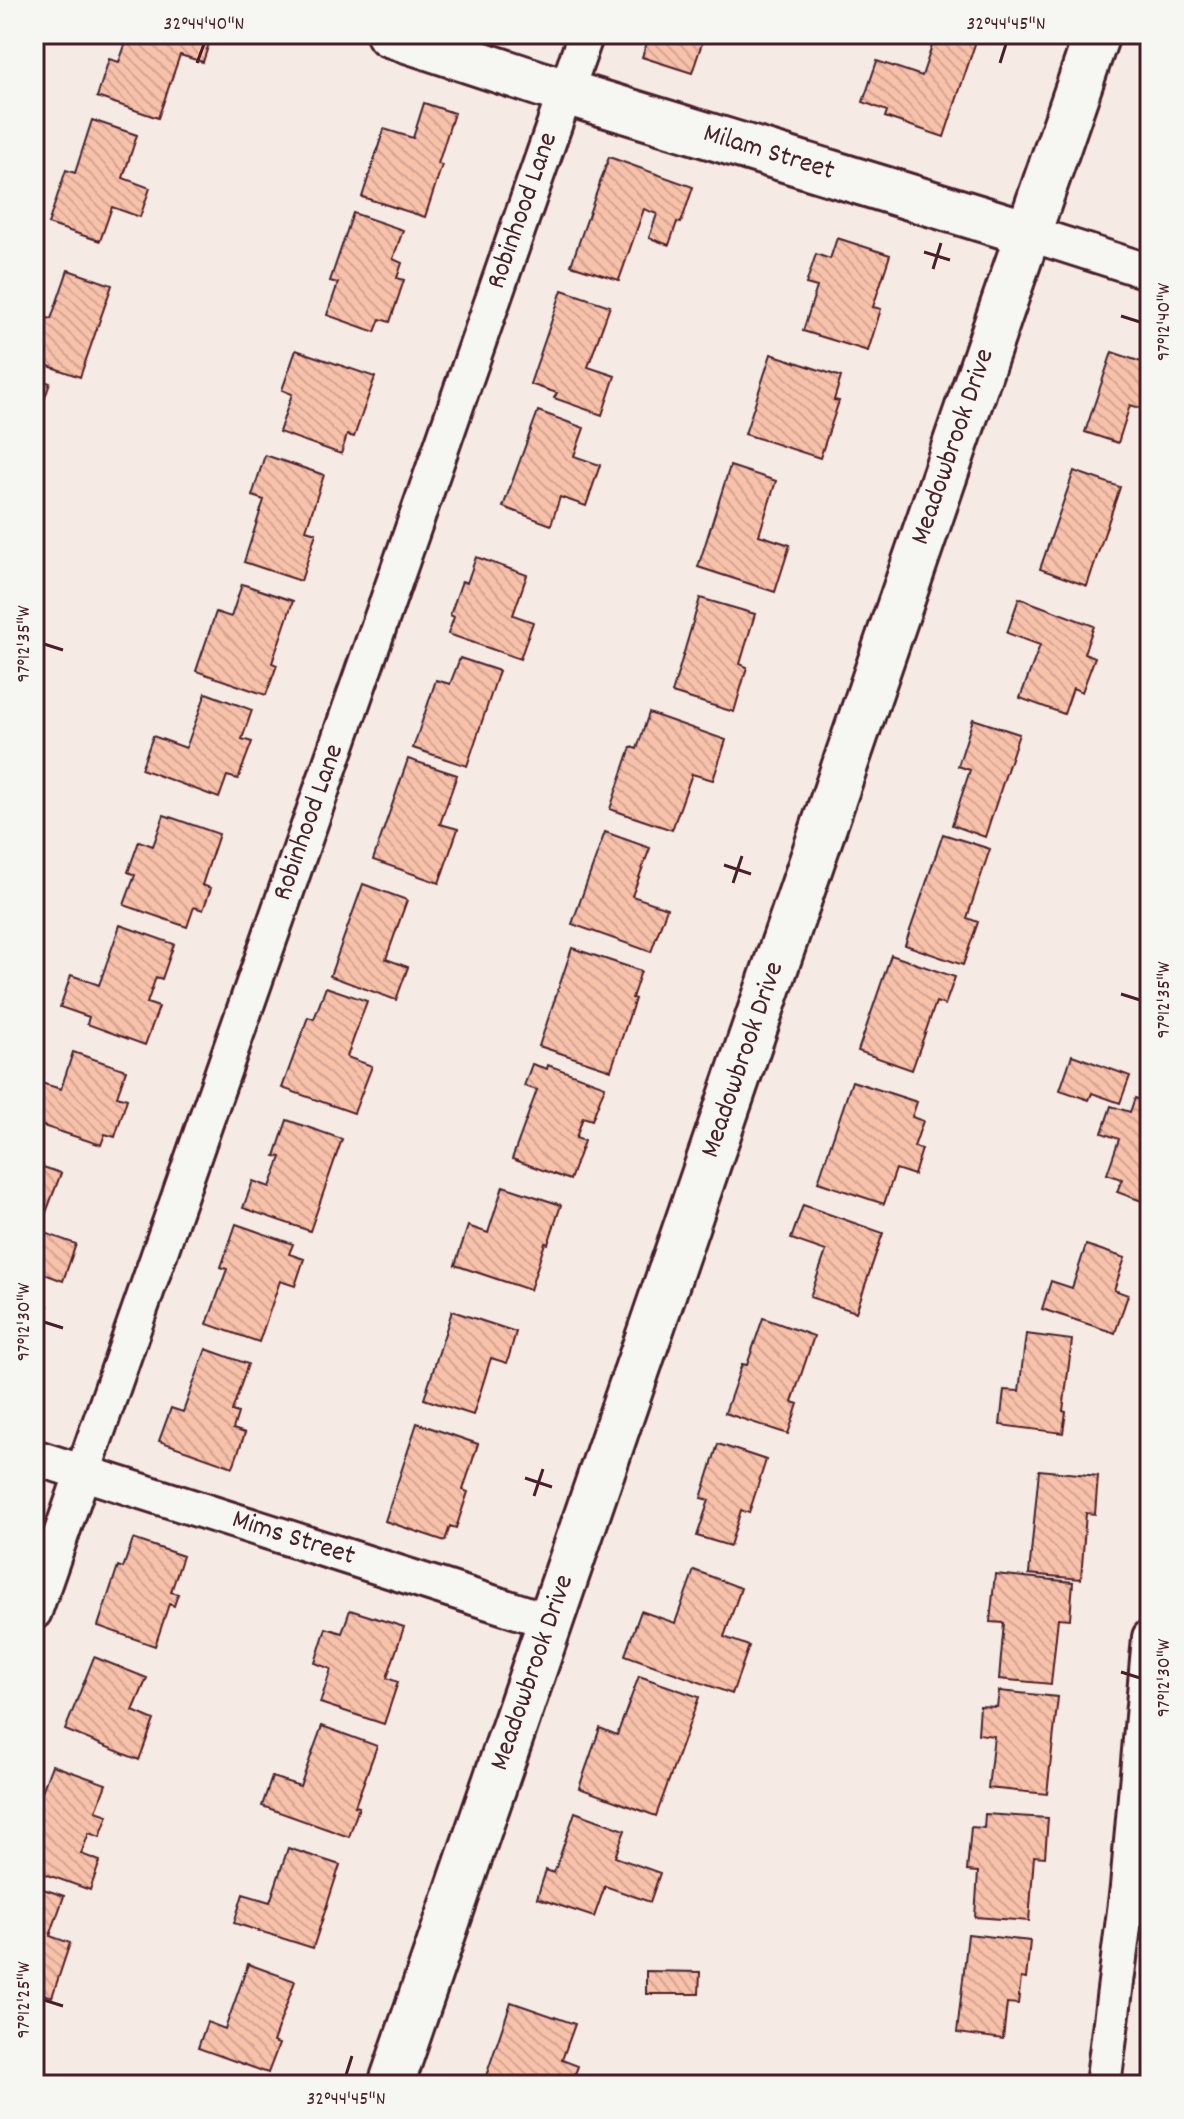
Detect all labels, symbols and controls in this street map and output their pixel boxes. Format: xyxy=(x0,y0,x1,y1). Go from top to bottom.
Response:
text: 32°44'40"N xyxy=(164,11,244,39)
text: 32°44'45"N xyxy=(966,11,1046,39)
street label: Milam Street xyxy=(698,115,839,193)
street label: Robinhood Lane xyxy=(478,127,570,295)
text: 97°12'40"W xyxy=(1151,282,1179,361)
street label: Meadowbrook Drive xyxy=(902,344,1007,551)
text: 97°12'35"W xyxy=(11,605,39,683)
street label: Robinhood Lane xyxy=(264,739,356,907)
street label: Meadowbrook Drive xyxy=(692,957,796,1164)
text: 97°12'35"W xyxy=(1151,961,1179,1039)
text: 97°12'30"W xyxy=(11,1282,39,1361)
street label: Mims Street xyxy=(227,1501,360,1578)
street label: Meadowbrook Drive xyxy=(481,1570,586,1776)
text: 97°12'30"W xyxy=(1151,1638,1179,1717)
text: 97°12'25"W xyxy=(11,1961,39,2038)
text: 32°44'45"N xyxy=(306,2086,386,2114)

